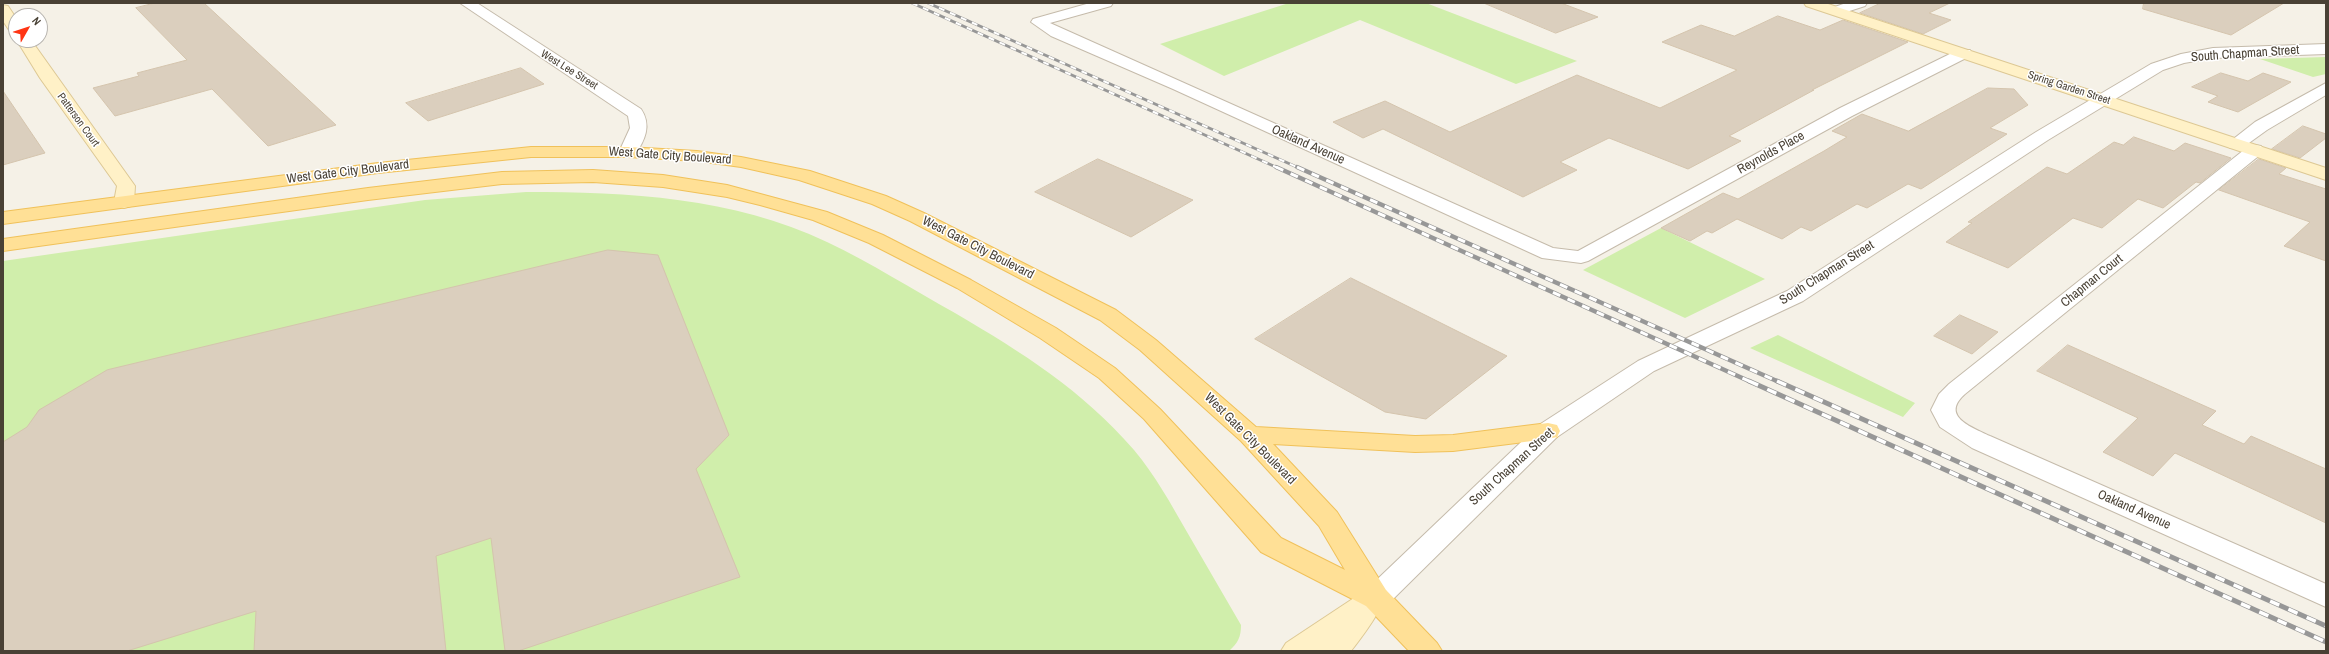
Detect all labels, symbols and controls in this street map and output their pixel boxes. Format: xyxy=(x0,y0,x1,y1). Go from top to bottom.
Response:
north arrow xyxy=(8,8,48,48)
text: N xyxy=(29,14,44,28)
street label: South Chapman Street xyxy=(2190,42,2300,66)
street label: West Lee Street xyxy=(538,47,600,93)
street label: Spring Garden Street xyxy=(2026,68,2112,108)
street label: Patterson Court xyxy=(54,91,102,149)
street label: Oakland Avenue xyxy=(1269,122,1347,168)
street label: Reynolds Place xyxy=(1735,128,1807,178)
street label: West Gate City Boulevard xyxy=(608,144,732,168)
street label: West Gate City Boulevard xyxy=(286,157,410,187)
street label: West Gate City Boulevard xyxy=(920,213,1036,283)
street label: South Chapman Street xyxy=(1777,238,1877,308)
street label: Chapman Court xyxy=(2058,251,2126,311)
street label: West Gate City Boulevard xyxy=(1201,390,1299,488)
street label: South Chapman Street xyxy=(1466,425,1558,509)
street label: Oakland Avenue xyxy=(2095,487,2173,533)

